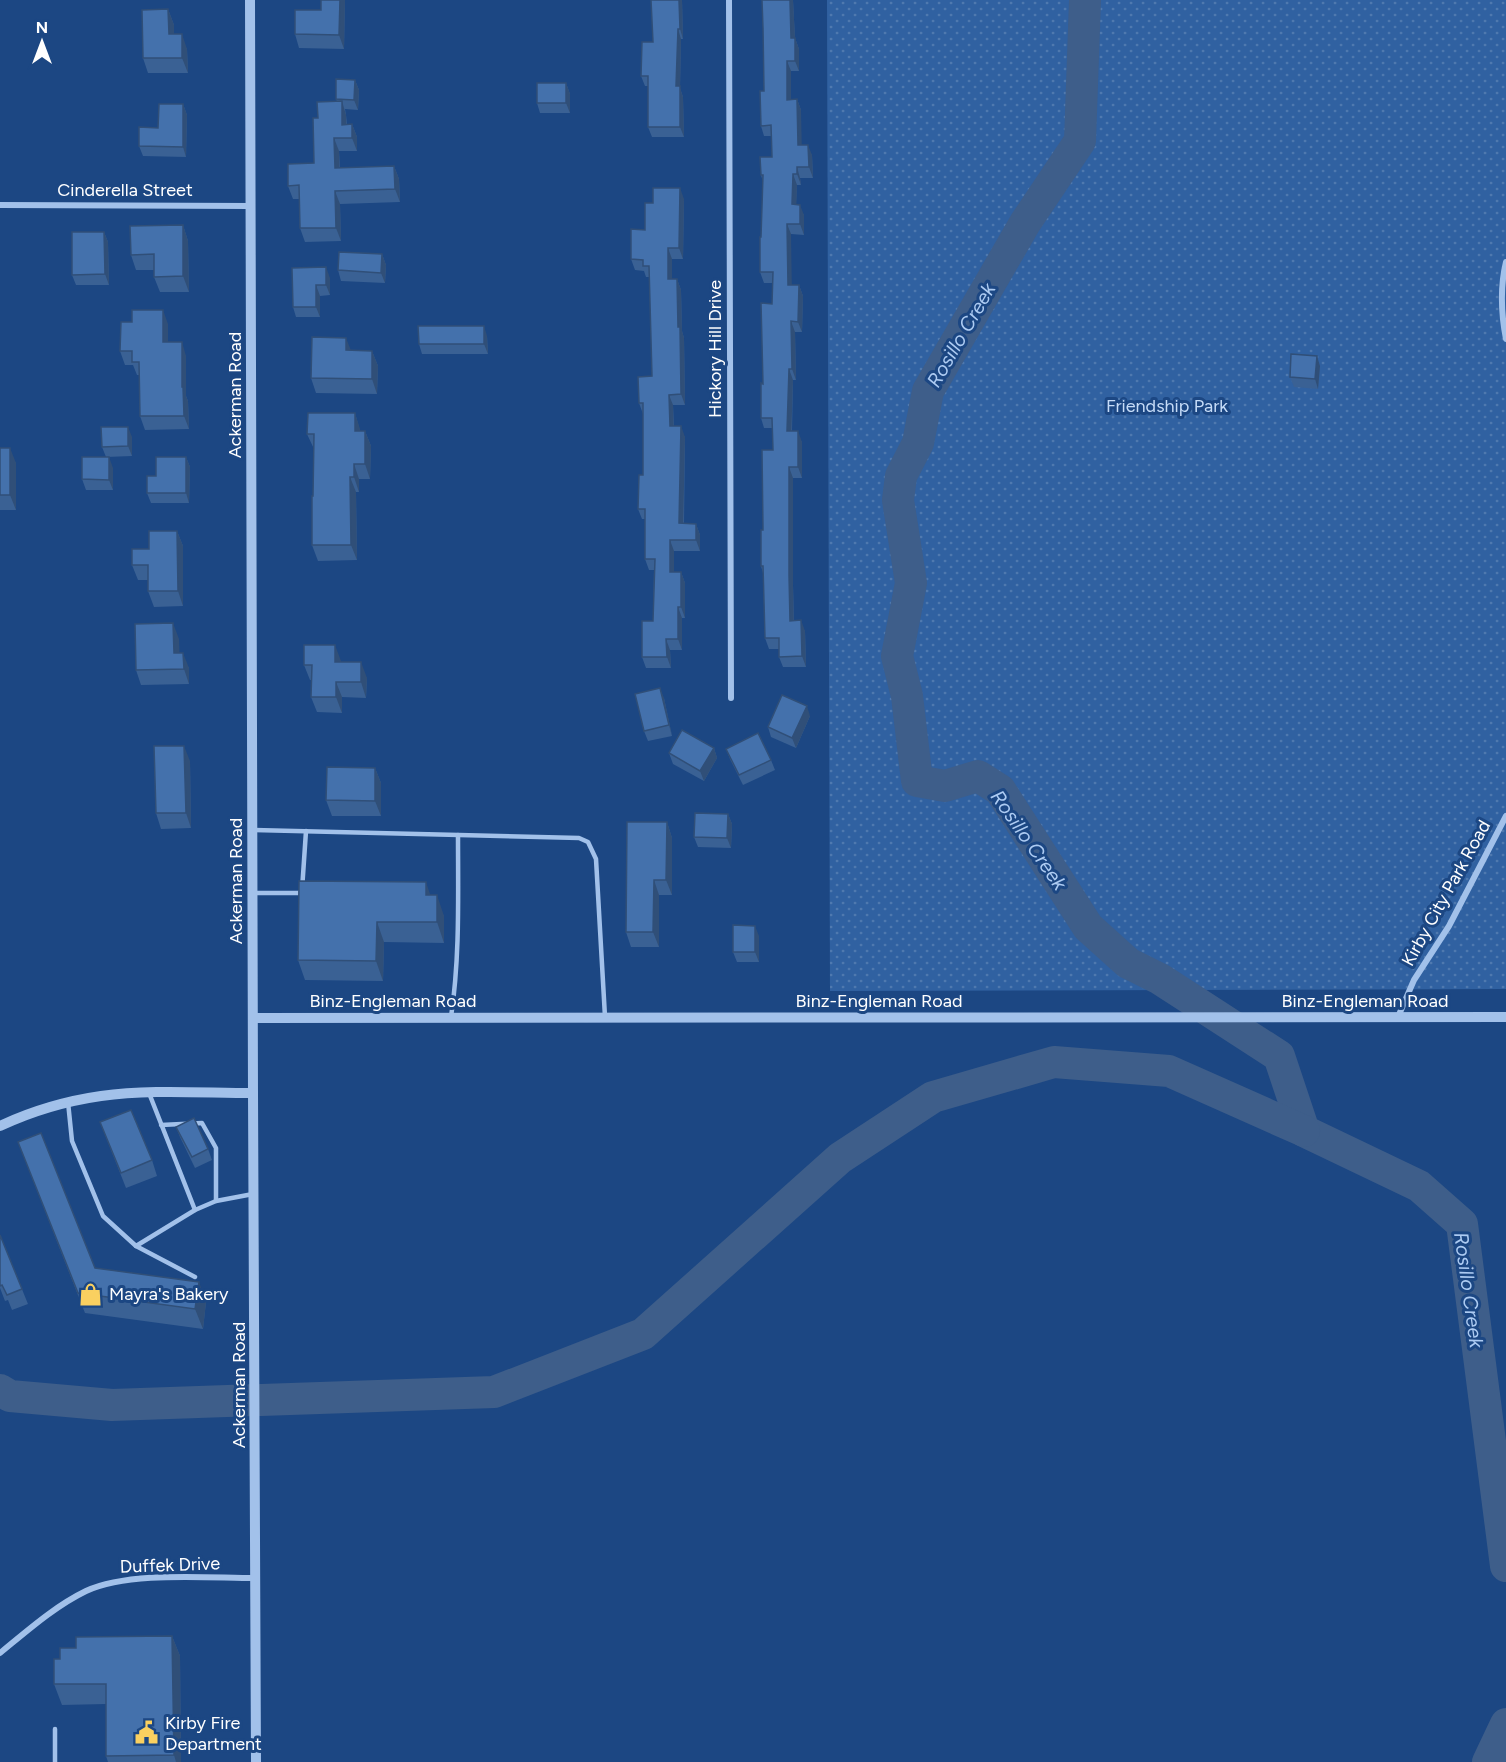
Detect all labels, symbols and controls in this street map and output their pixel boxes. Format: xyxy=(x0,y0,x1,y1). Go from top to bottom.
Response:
north arrow xyxy=(12,12,72,72)
text: N xyxy=(36,18,48,37)
street label: Cinderella Street xyxy=(57,179,193,201)
water label: Rosillo Creek xyxy=(921,277,1001,391)
street label: Hickory Hill Drive xyxy=(704,280,726,418)
street label: Ackerman Road xyxy=(224,332,246,458)
park label: Friendship Park xyxy=(1106,395,1228,417)
water label: Rosillo Creek xyxy=(986,785,1073,896)
street label: Kirby City Park Road xyxy=(1397,816,1495,970)
street label: Ackerman Road xyxy=(225,818,247,944)
street label: Binz-Engleman Road xyxy=(309,990,477,1012)
street label: Binz-Engleman Road xyxy=(795,990,963,1012)
street label: Binz-Engleman Road xyxy=(1281,990,1449,1012)
water label: Rosillo Creek xyxy=(1449,1231,1489,1351)
shop icon: Mayra's Bakery xyxy=(78,1281,104,1307)
place label: Mayra's Bakery xyxy=(109,1283,229,1305)
street label: Ackerman Road xyxy=(228,1322,250,1448)
street label: Duffek Drive xyxy=(120,1552,221,1578)
place label: Kirby Fire Department xyxy=(165,1712,262,1755)
public building icon: Kirby Fire Department xyxy=(134,1720,160,1746)

